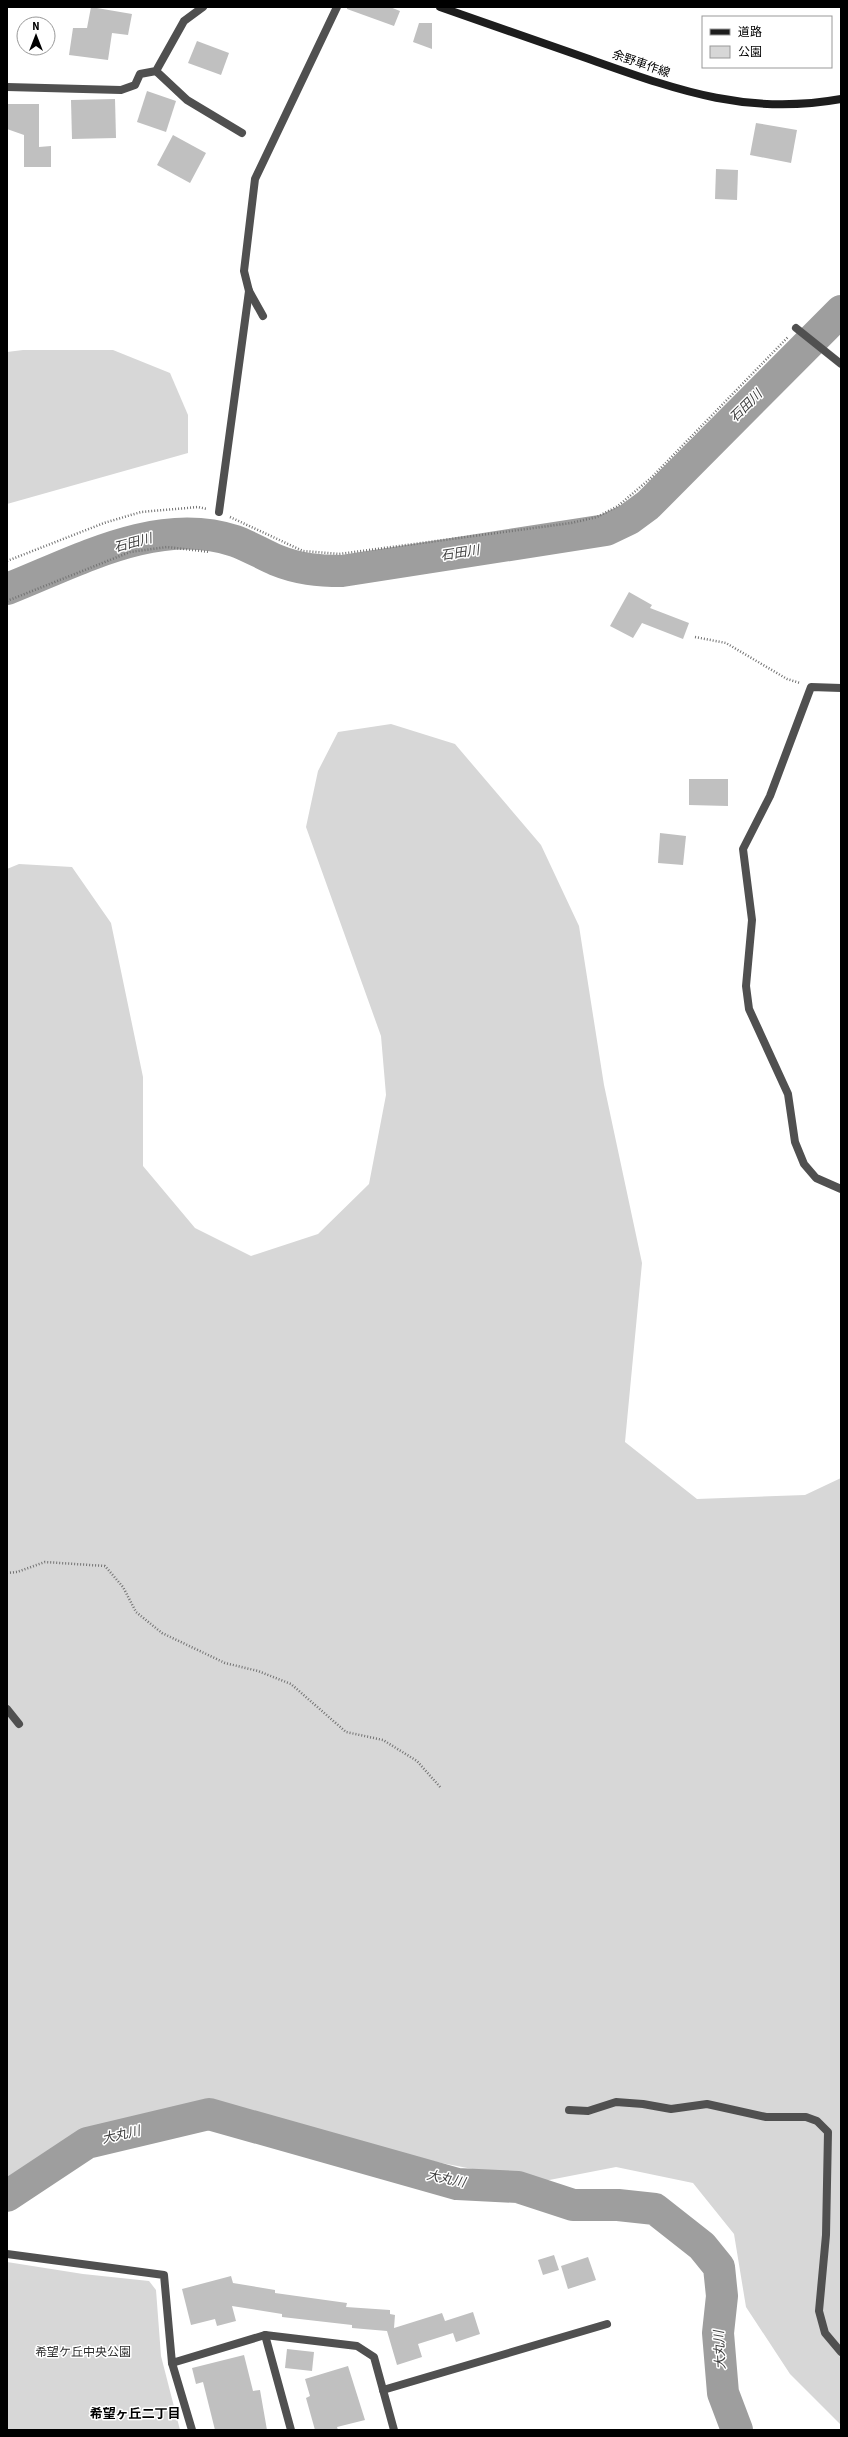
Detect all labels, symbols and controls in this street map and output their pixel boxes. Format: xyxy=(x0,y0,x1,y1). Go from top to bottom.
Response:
north arrow xyxy=(16,16,56,56)
legend xyxy=(702,16,832,68)
text: N xyxy=(32,19,40,34)
text: 道路 xyxy=(738,24,762,41)
text: 公園 xyxy=(738,44,762,61)
street label: 余野車作線 xyxy=(610,46,672,82)
water label: 石田川 xyxy=(726,384,768,426)
water label: 石田川 xyxy=(112,529,156,557)
water label: 石田川 xyxy=(439,541,483,565)
water label: 大丸川 xyxy=(100,2121,144,2148)
water label: 大丸川 xyxy=(425,2166,469,2192)
water label: 大丸川 xyxy=(710,2328,730,2370)
park label: 希望ケ丘中央公園 xyxy=(35,2344,131,2361)
district label: 希望ヶ丘二丁目 xyxy=(89,2405,181,2423)

